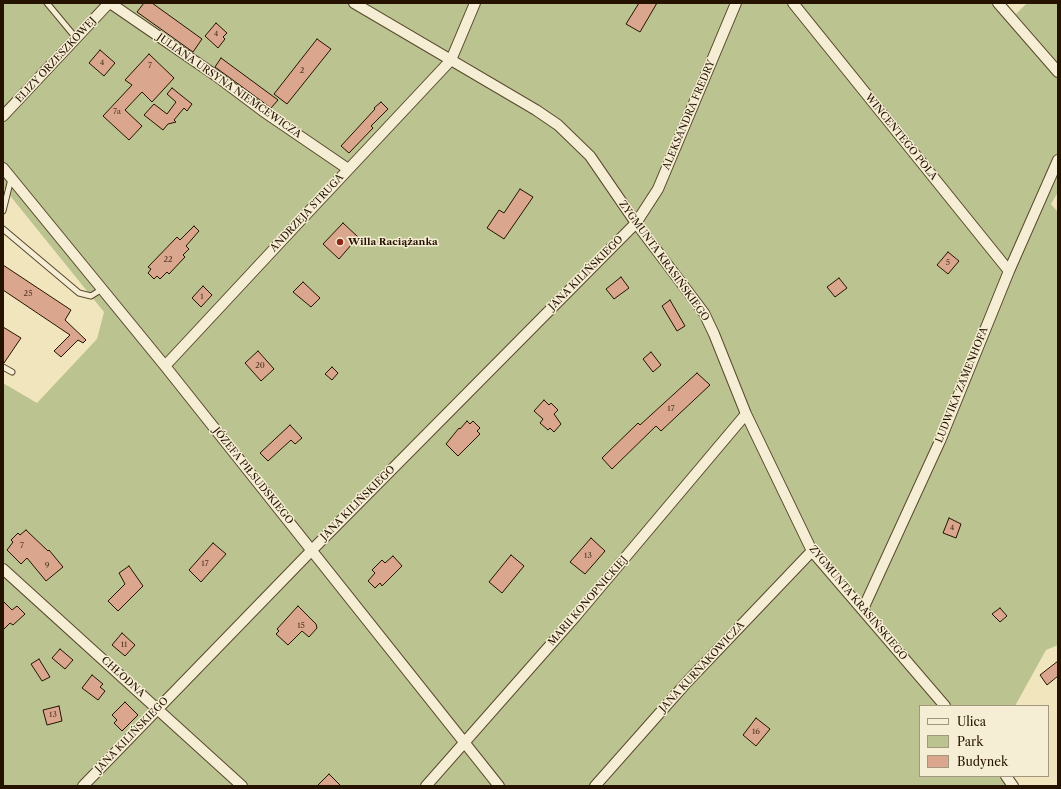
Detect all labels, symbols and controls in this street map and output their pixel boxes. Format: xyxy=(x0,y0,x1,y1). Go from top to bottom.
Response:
street label: ELIZY ORZESZKOWEJ xyxy=(13,15,99,105)
house number: 4 xyxy=(214,29,218,39)
street label: JULIANA URSYNA NIEMCEWICZA xyxy=(154,31,304,141)
house number: 4 xyxy=(100,58,104,68)
street label: ALEKSANDRA FREDRY xyxy=(660,58,718,172)
house number: 7 xyxy=(148,61,152,71)
house number: 2 xyxy=(300,66,304,76)
street label: WINCENTEGO POLA xyxy=(862,91,940,183)
house number: 7a xyxy=(113,107,121,117)
street label: ANDRZEJA STRUGA xyxy=(268,172,346,254)
street label: ZYGMUNTA KRASIŃSKIEGO xyxy=(616,199,712,323)
street label: JANA KILIŃSKIEGO xyxy=(546,233,626,313)
place label: Willa Raciążanka xyxy=(348,236,438,248)
marker: Willa Raciążanka xyxy=(335,237,345,247)
house number: 22 xyxy=(163,255,173,265)
house number: 5 xyxy=(946,258,950,268)
house number: 25 xyxy=(24,289,32,299)
house number: 1 xyxy=(200,292,204,302)
street label: LUDWIKA ZAMENHOFA xyxy=(933,325,991,445)
house number: 20 xyxy=(255,361,265,371)
house number: 17 xyxy=(667,404,675,414)
street label: JÓZEFA PIŁSUDSKIEGO xyxy=(210,425,296,527)
street label: JANA KILIŃSKIEGO xyxy=(318,463,398,543)
house number: 4 xyxy=(950,523,954,533)
house number: 7 xyxy=(20,541,24,551)
street label: ZYGMUNTA KRASIŃSKIEGO xyxy=(807,543,909,663)
house number: 13 xyxy=(584,551,592,561)
street label: MARII KONOPNICKIEJ xyxy=(546,554,630,648)
house number: 17 xyxy=(201,559,209,569)
house number: 9 xyxy=(45,561,49,571)
street label: JANA KURNAKOWICZA xyxy=(657,619,747,715)
house number: 15 xyxy=(297,621,305,631)
house number: 11 xyxy=(121,640,127,650)
street label: CHŁODNA xyxy=(99,654,147,700)
street label: JANA KILIŃSKIEGO xyxy=(93,695,171,775)
legend xyxy=(919,705,1049,777)
house number: 13 xyxy=(49,710,57,720)
text: Ulica xyxy=(957,714,986,729)
house number: 16 xyxy=(752,727,760,737)
text: Park xyxy=(957,734,983,749)
text: Budynek xyxy=(957,754,1008,769)

